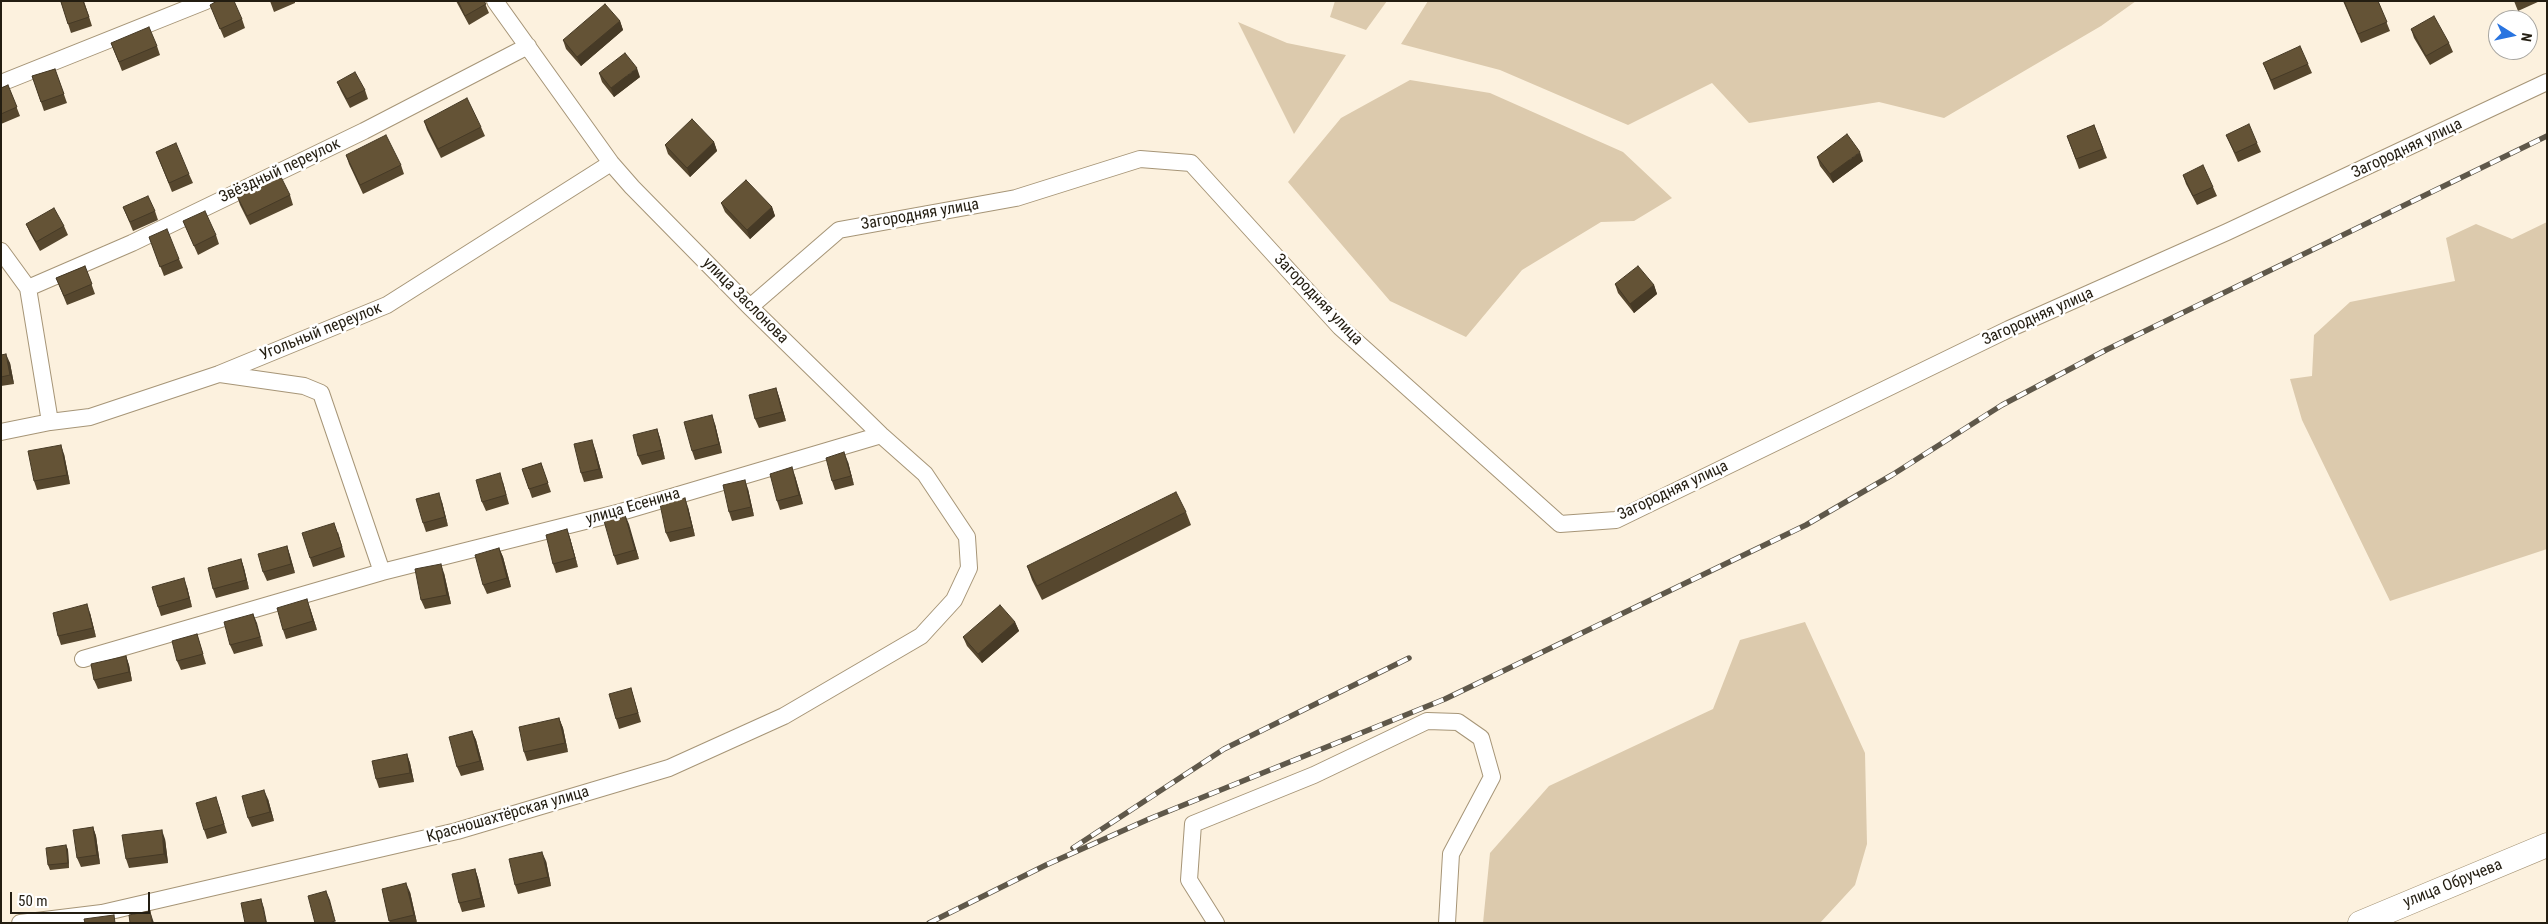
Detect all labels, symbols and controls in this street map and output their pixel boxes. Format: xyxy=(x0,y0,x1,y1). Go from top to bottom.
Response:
north arrow xyxy=(2488,10,2538,60)
text: N xyxy=(2518,32,2535,43)
street label: Загородняя улица xyxy=(2349,115,2465,183)
street label: Звёздный переулок xyxy=(216,134,344,208)
street label: Загородняя улица xyxy=(859,195,981,235)
street label: Загородняя улица xyxy=(1270,250,1366,350)
street label: улица Заслонова xyxy=(698,254,792,348)
street label: Загородняя улица xyxy=(1979,284,2097,350)
street label: Угольный переулок xyxy=(257,299,385,365)
street label: Загородняя улица xyxy=(1615,457,1731,525)
street label: улица Есенина xyxy=(584,484,682,530)
street label: Красношахтёрская улица xyxy=(424,783,592,847)
street label: улица Обручева xyxy=(2401,855,2505,913)
scale bar xyxy=(12,882,152,914)
text: 50 m xyxy=(18,892,48,910)

